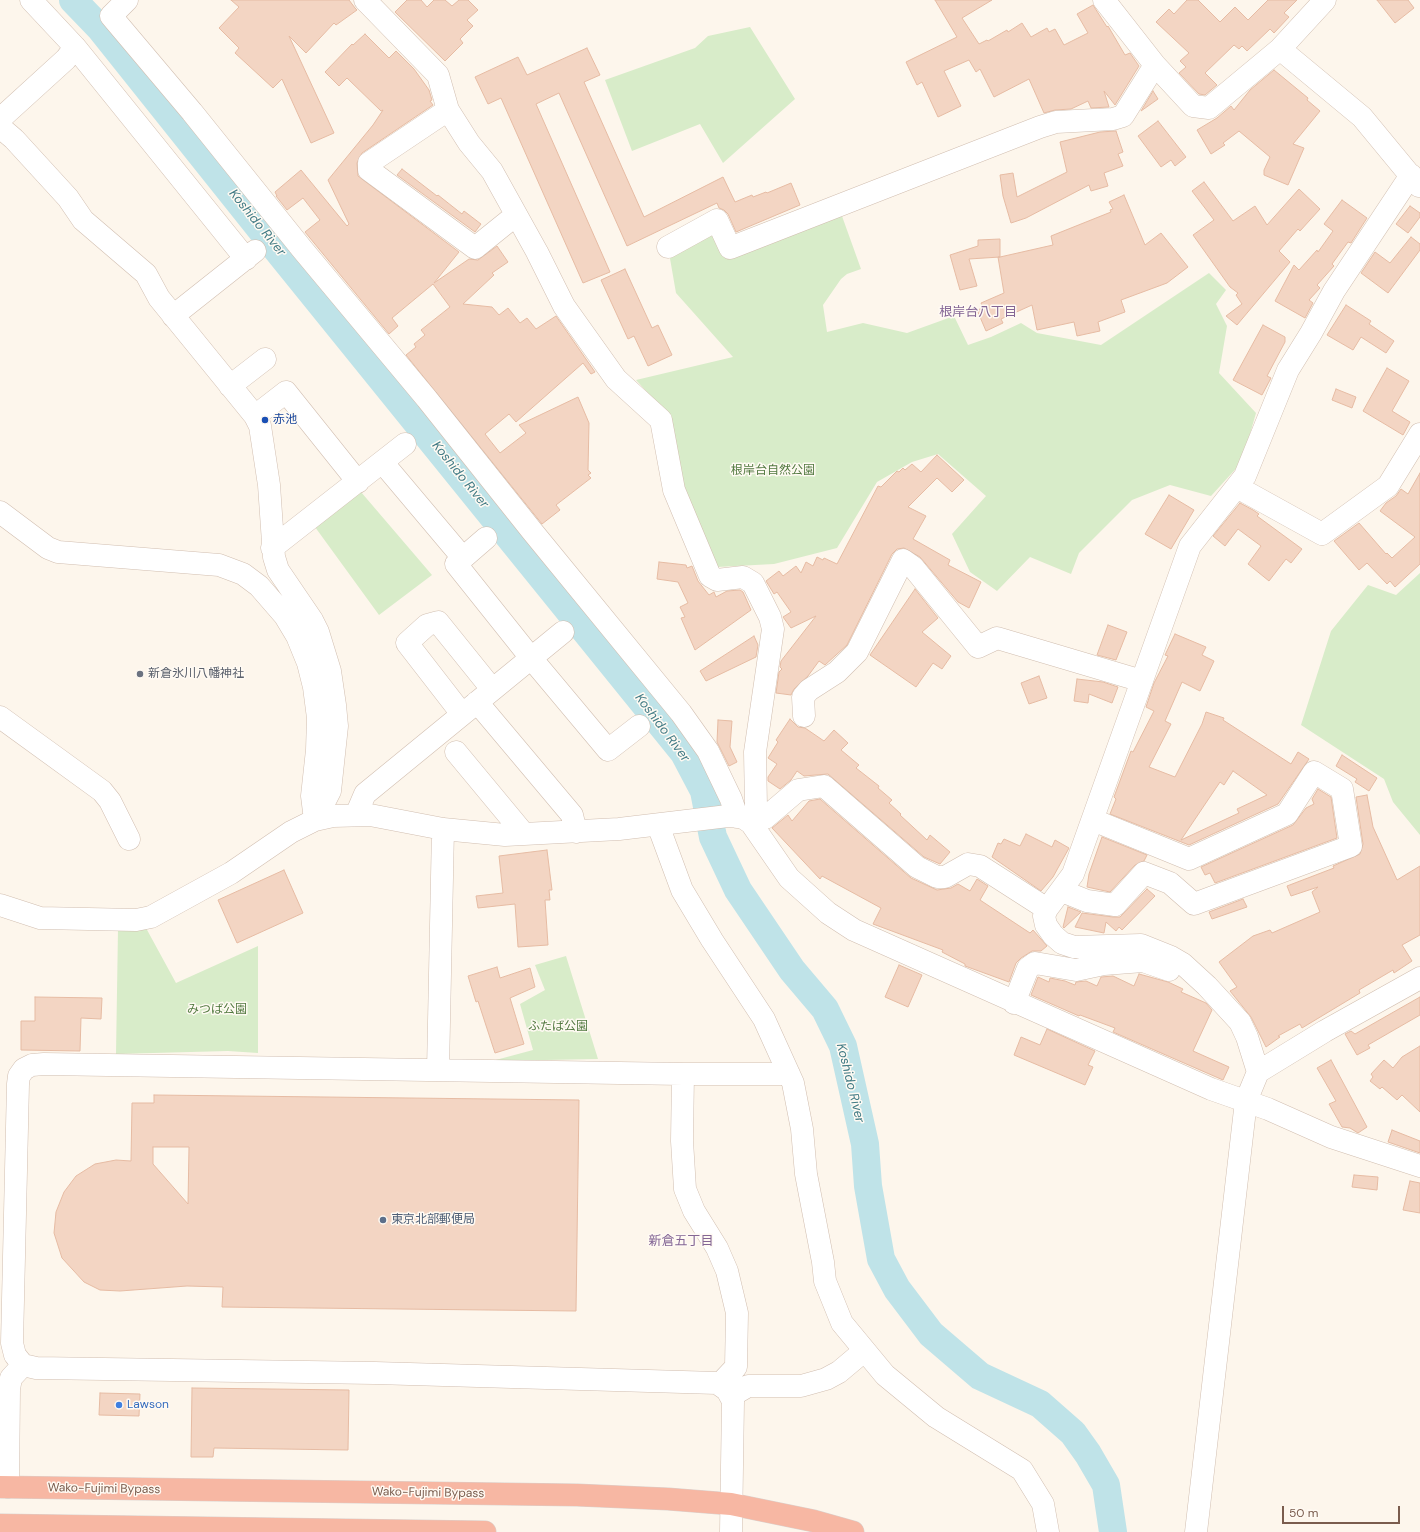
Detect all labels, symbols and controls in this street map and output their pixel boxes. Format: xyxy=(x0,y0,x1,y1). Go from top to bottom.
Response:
water label: Koshido River xyxy=(225,186,289,260)
district label: 根岸台八丁目 xyxy=(939,305,1017,321)
place label: 赤池 xyxy=(273,413,297,427)
marker: 赤池 xyxy=(260,415,270,425)
water label: Koshido River xyxy=(428,438,492,512)
park label: 根岸台自然公園 xyxy=(731,464,815,478)
place label: 新倉氷川八幡神社 xyxy=(148,667,244,681)
marker: 新倉氷川八幡神社 xyxy=(135,669,145,679)
water label: Koshido River xyxy=(631,691,693,765)
park label: みつば公園 xyxy=(187,1003,247,1017)
park label: ふたば公園 xyxy=(528,1020,588,1034)
water label: Koshido River xyxy=(833,1042,867,1124)
place label: 東京北部郵便局 xyxy=(391,1213,475,1227)
marker: 東京北部郵便局 xyxy=(378,1215,388,1225)
district label: 新倉五丁目 xyxy=(649,1234,713,1250)
place label: Lawson xyxy=(127,1398,169,1412)
marker: Lawson xyxy=(114,1400,124,1410)
street label: Wako-Fujimi Bypass xyxy=(48,1481,160,1497)
street label: Wako-Fujimi Bypass xyxy=(372,1485,484,1501)
scale bar xyxy=(1284,1498,1402,1524)
text: 50 m xyxy=(1289,1505,1318,1521)

